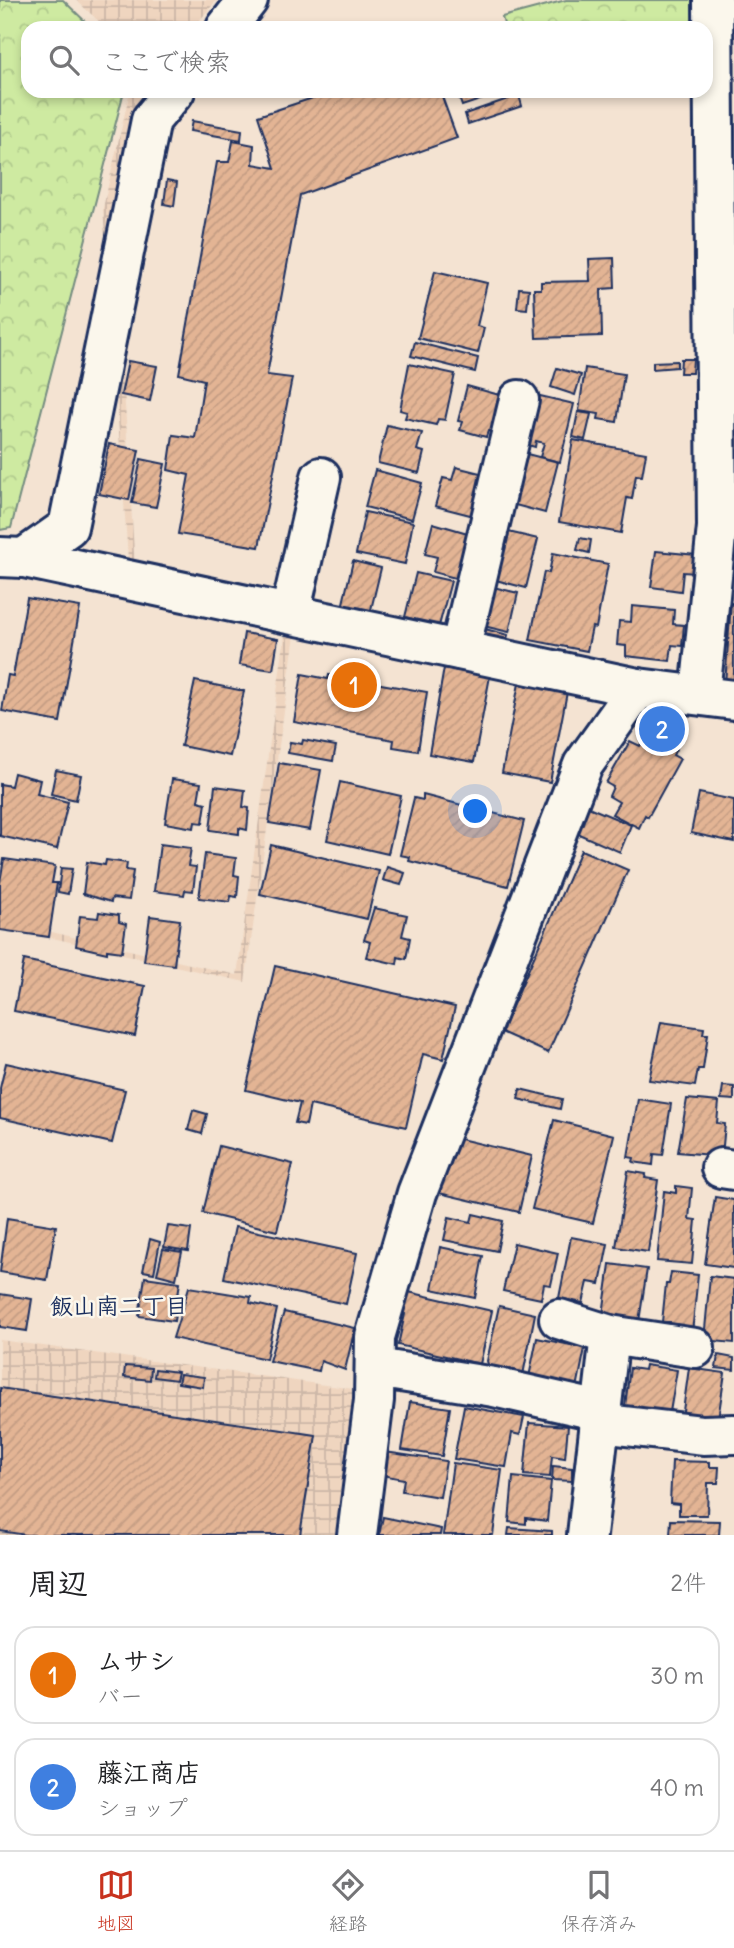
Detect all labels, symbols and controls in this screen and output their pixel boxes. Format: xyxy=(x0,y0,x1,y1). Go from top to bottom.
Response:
search box xyxy=(21,21,713,98)
icon: search xyxy=(45,41,83,79)
text: ここで検索 xyxy=(101,45,231,78)
pin: 1 xyxy=(331,659,377,711)
pin: 2 xyxy=(639,703,685,755)
your location xyxy=(458,794,492,828)
district label: 飯山南二丁目 xyxy=(50,1291,188,1320)
text: 周辺 xyxy=(28,1564,88,1602)
text: 2件 xyxy=(670,1568,706,1597)
text: ムサシ xyxy=(97,1644,175,1677)
text: 1 xyxy=(48,1661,58,1690)
text: 30 m xyxy=(650,1661,704,1690)
text: バー xyxy=(97,1681,143,1710)
text: 藤江商店 xyxy=(97,1756,201,1789)
text: 2 xyxy=(47,1773,59,1802)
text: 40 m xyxy=(650,1773,704,1802)
text: ショップ xyxy=(97,1793,188,1822)
tab: 地図 xyxy=(97,1866,135,1935)
tab: 経路 xyxy=(329,1866,367,1935)
tab: 保存済み xyxy=(561,1866,637,1935)

